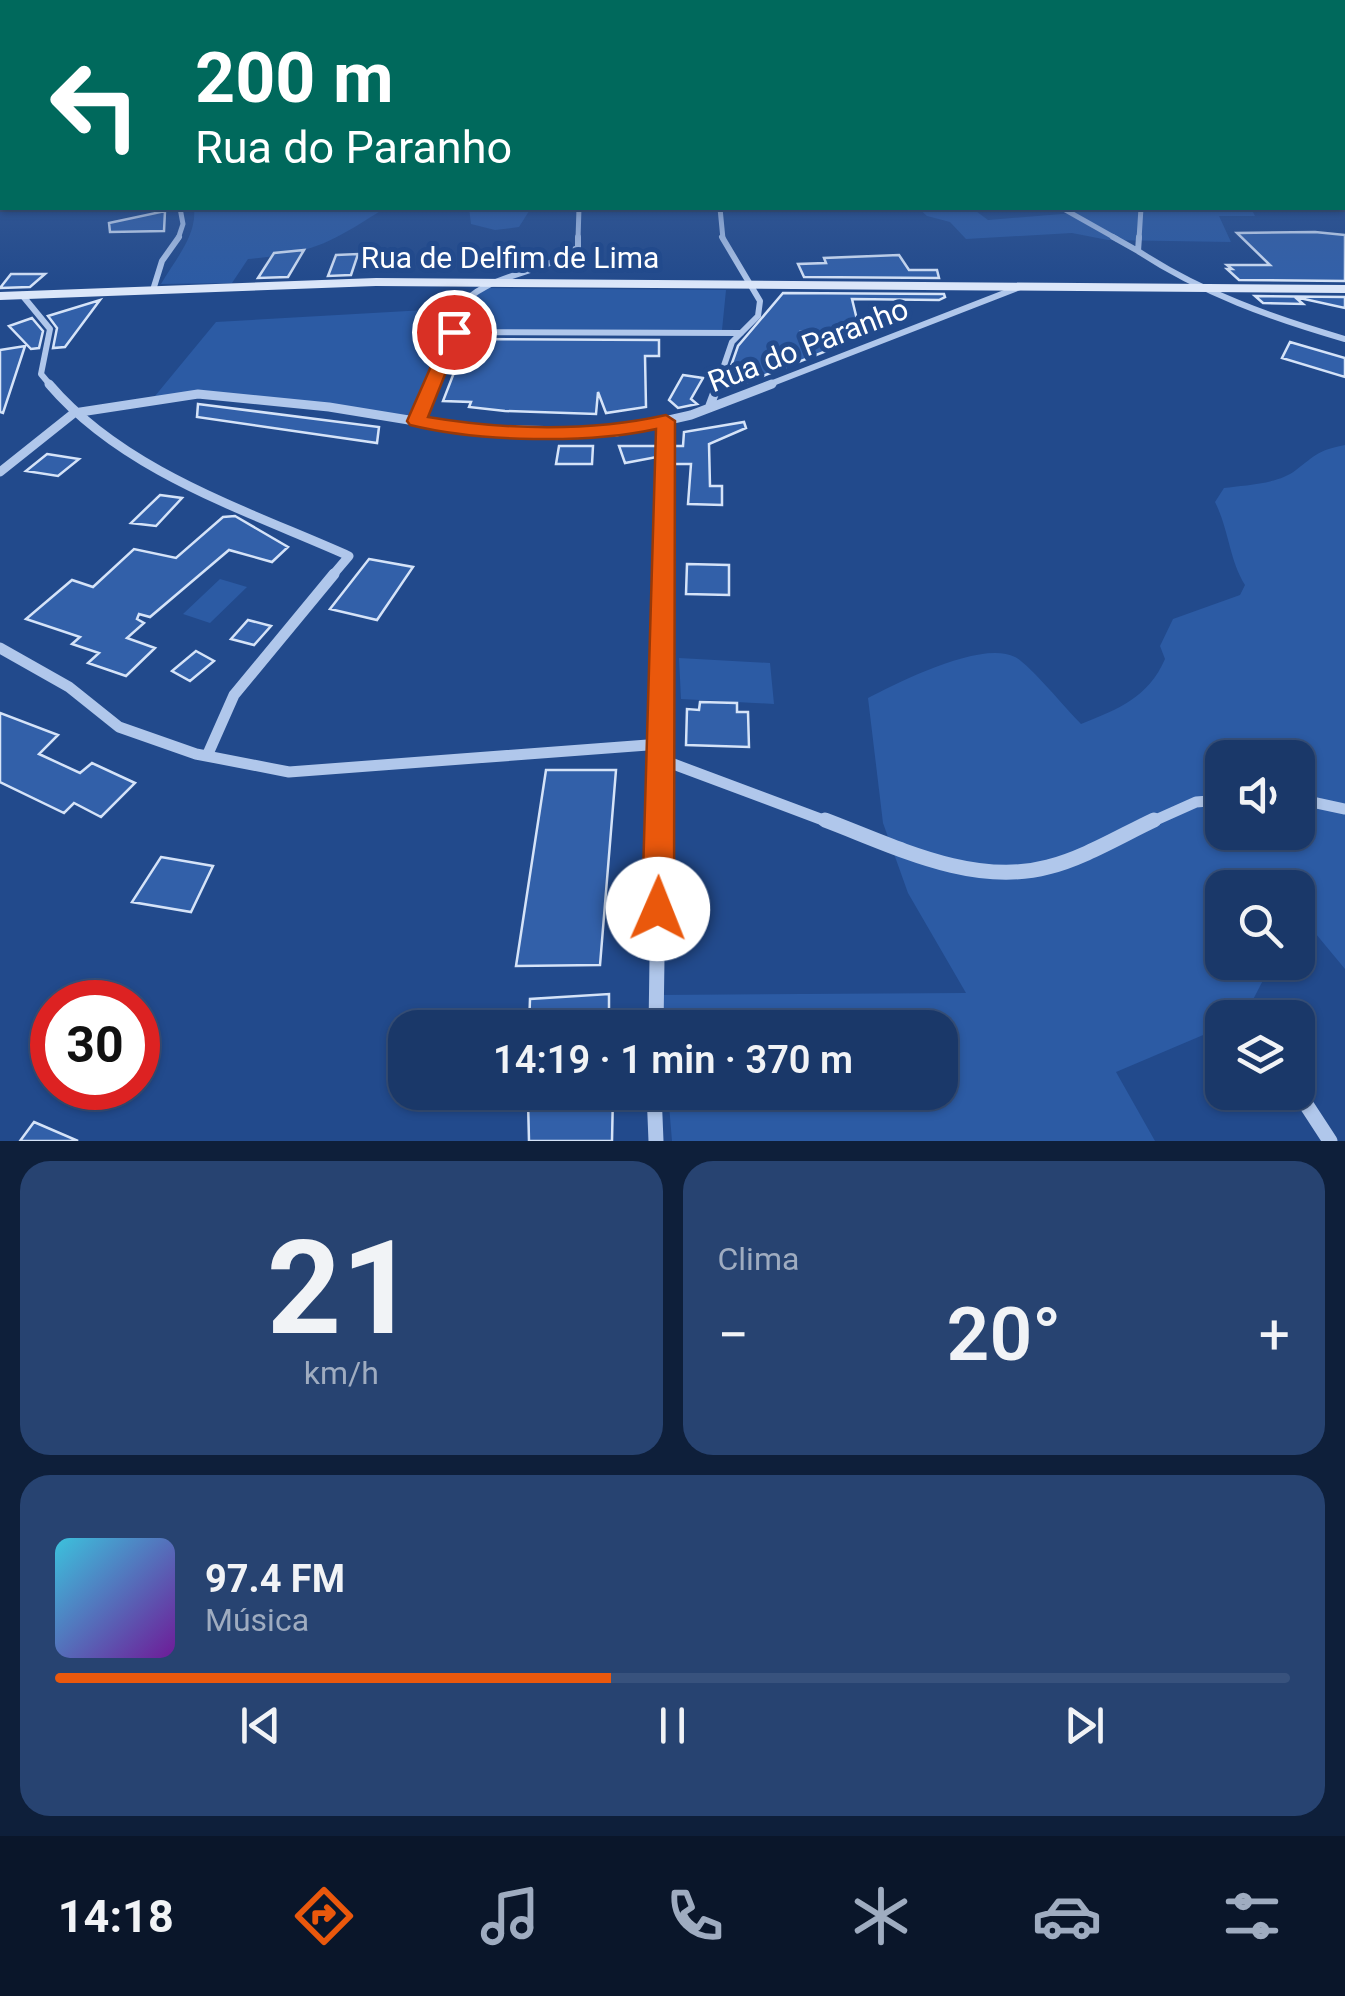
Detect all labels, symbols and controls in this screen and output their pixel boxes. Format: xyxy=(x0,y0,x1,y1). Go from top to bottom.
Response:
text: 200 m xyxy=(195,37,394,119)
icon: left xyxy=(30,40,160,170)
text: Rua do Paranho xyxy=(195,121,512,174)
street label: Rua de Delfim de Lima xyxy=(361,240,659,275)
pin xyxy=(412,290,497,375)
street label: Rua do Paranho xyxy=(703,291,913,399)
icon: arrive xyxy=(427,305,482,360)
map controls xyxy=(1205,740,1315,1110)
button: sound xyxy=(1205,740,1315,850)
position arrow xyxy=(606,857,710,961)
button: search xyxy=(1205,870,1315,980)
speed limit sign: 30 xyxy=(30,980,160,1110)
button: layers xyxy=(1205,1000,1315,1110)
text: 14:19 · 1 min · 370 m xyxy=(493,1038,853,1082)
text: 21 xyxy=(267,1212,416,1365)
text: Clima xyxy=(718,1240,799,1278)
text: 20° xyxy=(947,1290,1061,1378)
text: − xyxy=(718,1303,749,1367)
text: + xyxy=(1259,1303,1290,1367)
text: km/h xyxy=(304,1354,379,1392)
text: 97.4 FM xyxy=(205,1557,345,1601)
text: Música xyxy=(205,1601,309,1639)
icon: previous xyxy=(233,1698,288,1753)
icon: pause xyxy=(645,1698,700,1753)
icon: next xyxy=(1057,1698,1112,1753)
icon: directions xyxy=(289,1881,359,1951)
icon: music xyxy=(475,1881,545,1951)
icon: phone xyxy=(660,1881,730,1951)
icon: climate xyxy=(846,1881,916,1951)
icon: car xyxy=(1032,1881,1102,1951)
icon: filters xyxy=(1217,1881,1287,1951)
text: 14:18 xyxy=(58,1890,174,1943)

